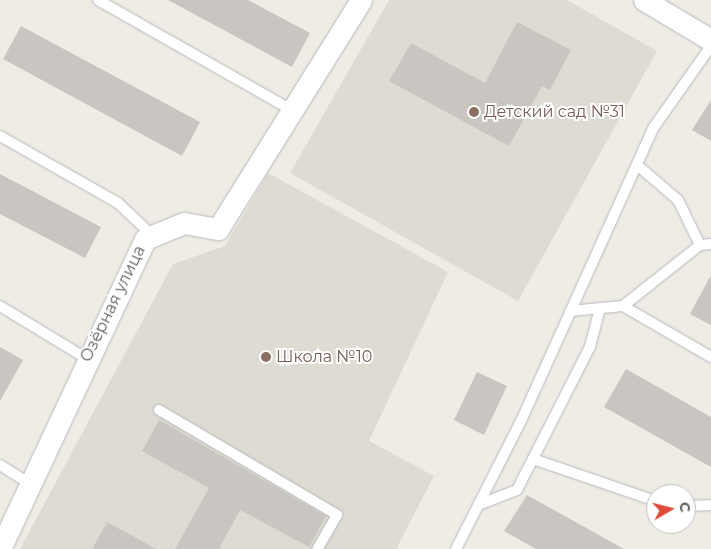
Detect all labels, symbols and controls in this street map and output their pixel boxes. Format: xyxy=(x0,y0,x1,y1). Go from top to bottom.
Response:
place label: Детский сад №31 xyxy=(484,102,625,122)
marker: Детский сад №31 xyxy=(468,106,480,118)
street label: Озёрная улица xyxy=(77,243,149,365)
place label: Школа №10 xyxy=(276,347,372,367)
marker: Школа №10 xyxy=(260,351,272,363)
north arrow xyxy=(646,484,696,534)
text: С xyxy=(675,501,694,513)

